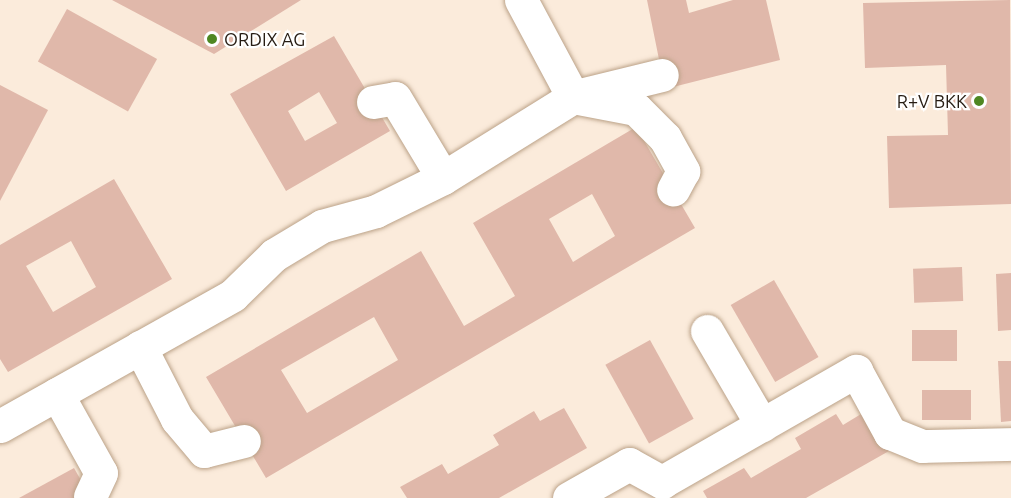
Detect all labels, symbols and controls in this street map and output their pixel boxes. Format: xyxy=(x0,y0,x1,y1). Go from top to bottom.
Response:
place label: ORDIX AG xyxy=(224,28,305,50)
marker: ORDIX AG xyxy=(205,32,219,46)
place label: R+V BKK xyxy=(897,90,967,112)
marker: R+V BKK xyxy=(972,94,986,108)

